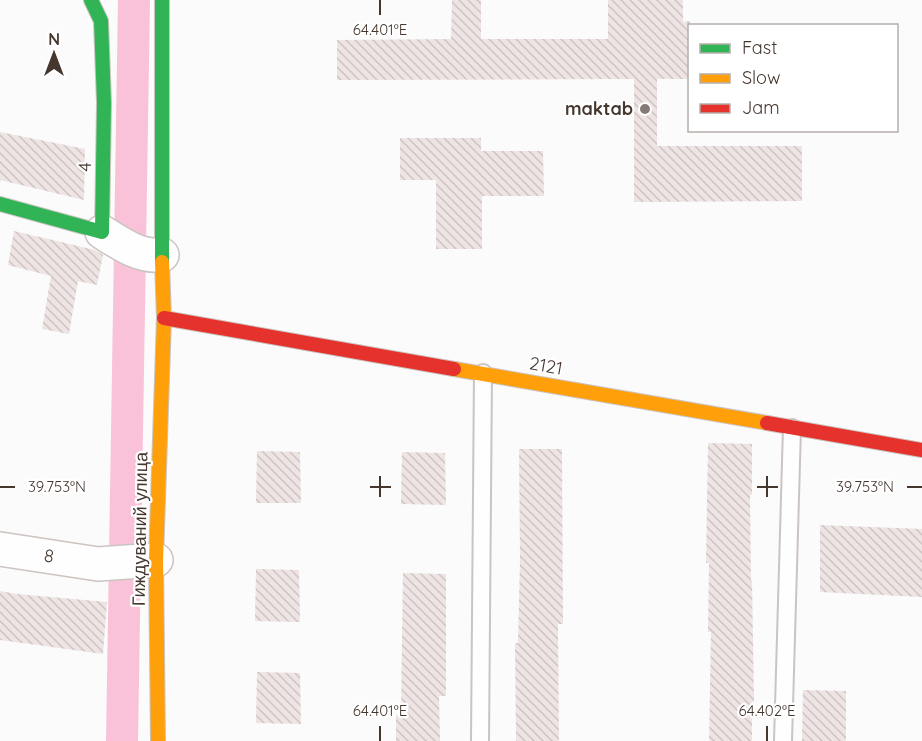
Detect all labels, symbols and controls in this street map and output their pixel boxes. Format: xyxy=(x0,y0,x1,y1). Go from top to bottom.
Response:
text: 64.401°E xyxy=(353,20,407,39)
north arrow xyxy=(24,24,84,84)
legend xyxy=(688,24,898,132)
text: N xyxy=(48,29,60,49)
text: Fast xyxy=(742,36,777,59)
text: Slow xyxy=(742,66,780,89)
text: Jam xyxy=(742,96,780,119)
place label: maktab xyxy=(565,97,633,120)
marker: maktab xyxy=(638,102,652,116)
street label: 4 xyxy=(73,162,96,172)
street label: 2121 xyxy=(528,351,564,380)
street label: Гиждуваний улица xyxy=(127,451,152,606)
text: 39.753°N xyxy=(28,477,86,496)
text: 39.753°N xyxy=(836,477,894,496)
street label: 8 xyxy=(42,543,56,568)
text: 64.401°E xyxy=(353,701,407,720)
text: 64.402°E xyxy=(738,701,796,720)

